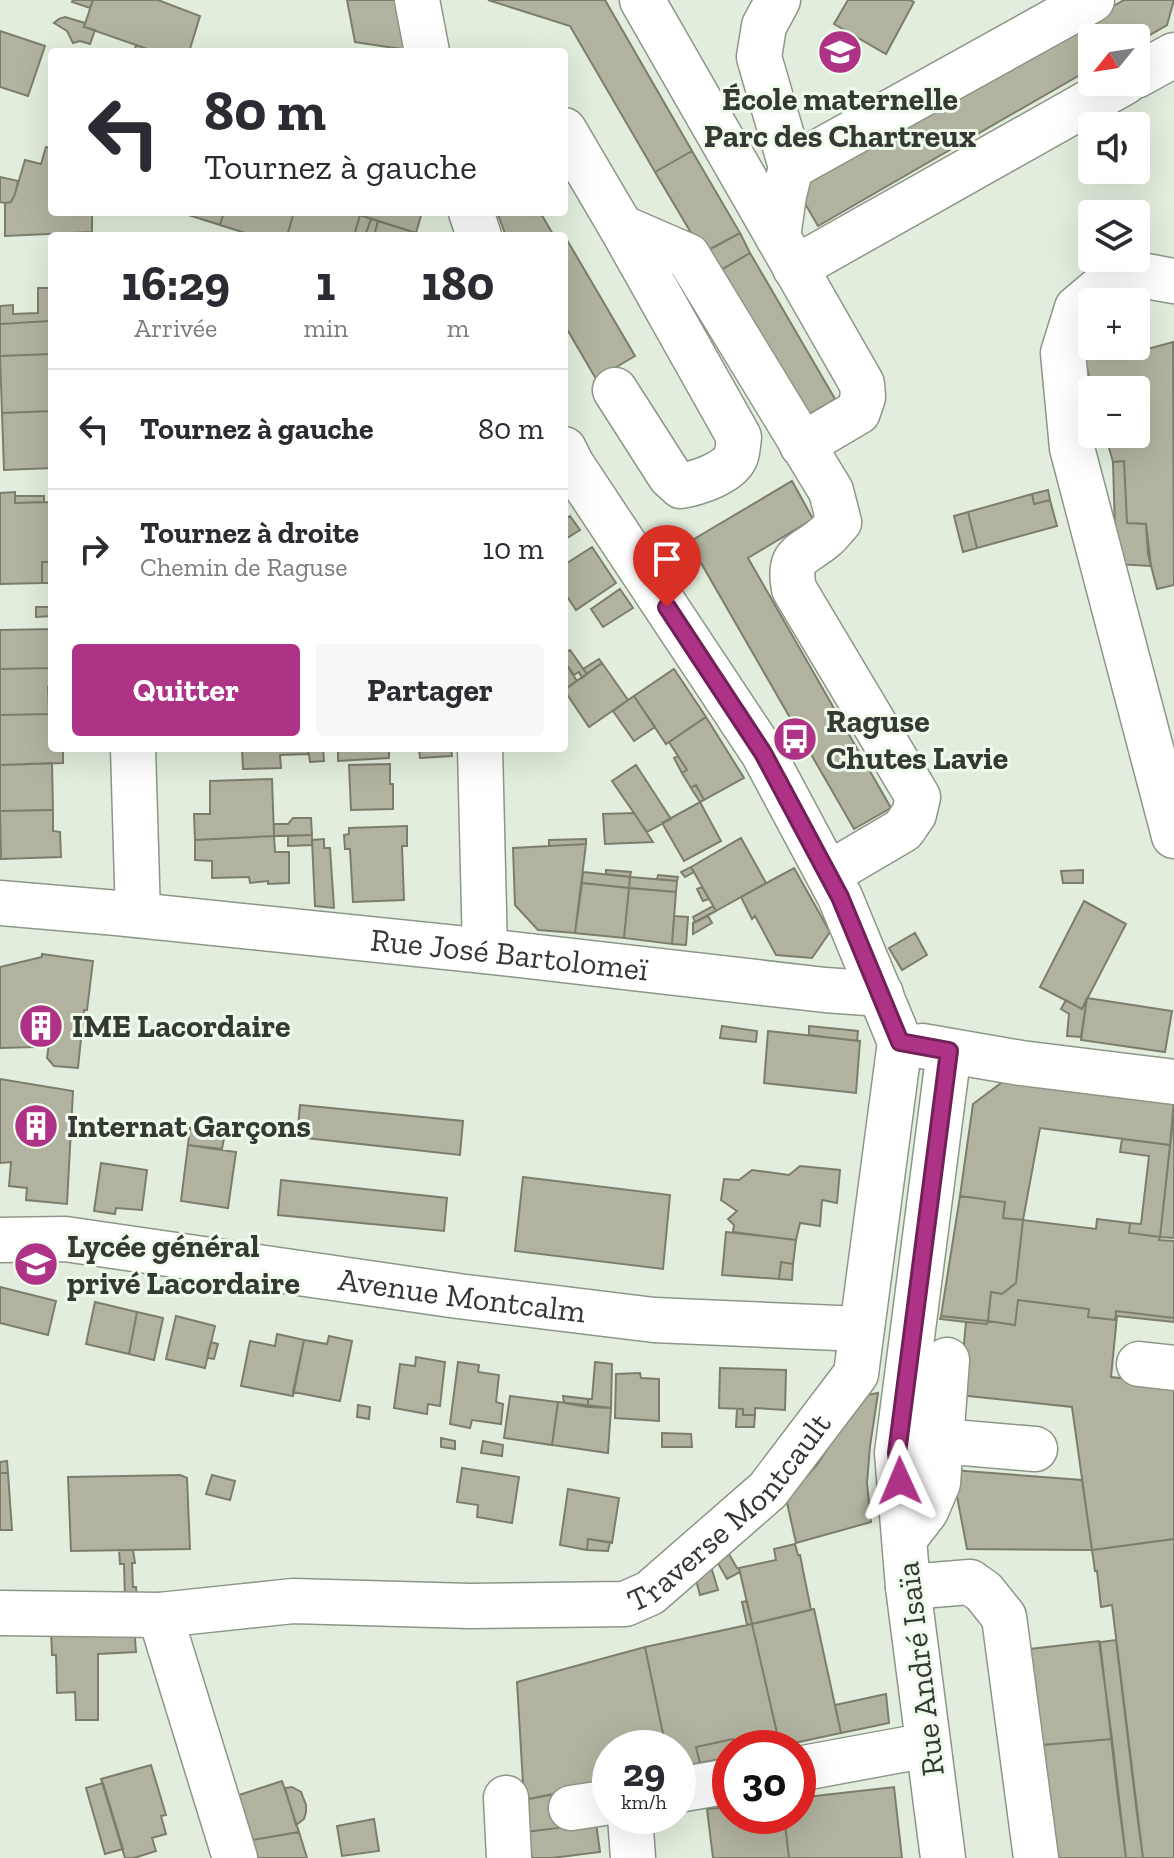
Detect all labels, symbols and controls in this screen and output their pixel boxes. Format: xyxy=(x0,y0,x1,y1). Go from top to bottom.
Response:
north arrow xyxy=(1078,24,1150,96)
map controls xyxy=(1078,24,1150,448)
school or university icon: École maternelle Parc des Chartreux xyxy=(816,28,864,76)
text: 80 m xyxy=(204,77,326,144)
icon: left xyxy=(72,80,176,184)
place label: École maternelle Parc des Chartreux xyxy=(704,80,976,155)
button: sound xyxy=(1078,112,1150,184)
text: Tournez à gauche xyxy=(204,145,477,188)
button: layers xyxy=(1078,200,1150,272)
text: 16:29 xyxy=(121,255,230,312)
text: 1 xyxy=(316,255,335,312)
text: 180 xyxy=(422,255,494,312)
button: + xyxy=(1078,288,1150,360)
text: Arrivée xyxy=(134,312,217,344)
text: min xyxy=(303,312,348,344)
text: m xyxy=(447,312,469,344)
button: − xyxy=(1078,376,1150,448)
icon: left xyxy=(72,407,116,451)
text: Tournez à gauche xyxy=(140,411,374,447)
text: 80 m xyxy=(478,411,544,447)
text: Tournez à droite xyxy=(140,515,359,551)
pin xyxy=(633,525,701,607)
icon: right xyxy=(72,527,116,571)
text: 10 m xyxy=(482,531,544,567)
icon: arrive xyxy=(645,537,689,581)
text: Chemin de Raguse xyxy=(140,551,348,583)
button: Quitter xyxy=(72,644,300,736)
button: Partager xyxy=(316,644,544,736)
place label: Raguse Chutes Lavie xyxy=(826,702,1008,777)
bus stop icon: Raguse Chutes Lavie xyxy=(771,715,819,763)
street label: Rue José Bartolomeï xyxy=(369,920,650,989)
building icon: IME Lacordaire xyxy=(17,1002,65,1050)
place label: IME Lacordaire xyxy=(72,1007,291,1045)
building icon: Internat Garçons xyxy=(12,1102,60,1150)
place label: Internat Garçons xyxy=(67,1107,311,1145)
place label: Lycée général privé Lacordaire xyxy=(67,1227,300,1302)
school or university icon: Lycée général privé Lacordaire xyxy=(12,1240,60,1288)
street label: Avenue Montcalm xyxy=(336,1260,588,1331)
street label: Traverse Montcault xyxy=(622,1405,839,1620)
position arrow xyxy=(858,1439,942,1523)
street label: Rue André Isaïa xyxy=(888,1560,952,1778)
speed limit sign: 30 xyxy=(712,1730,816,1834)
text: 29 xyxy=(623,1748,665,1796)
text: km/h xyxy=(621,1790,667,1814)

